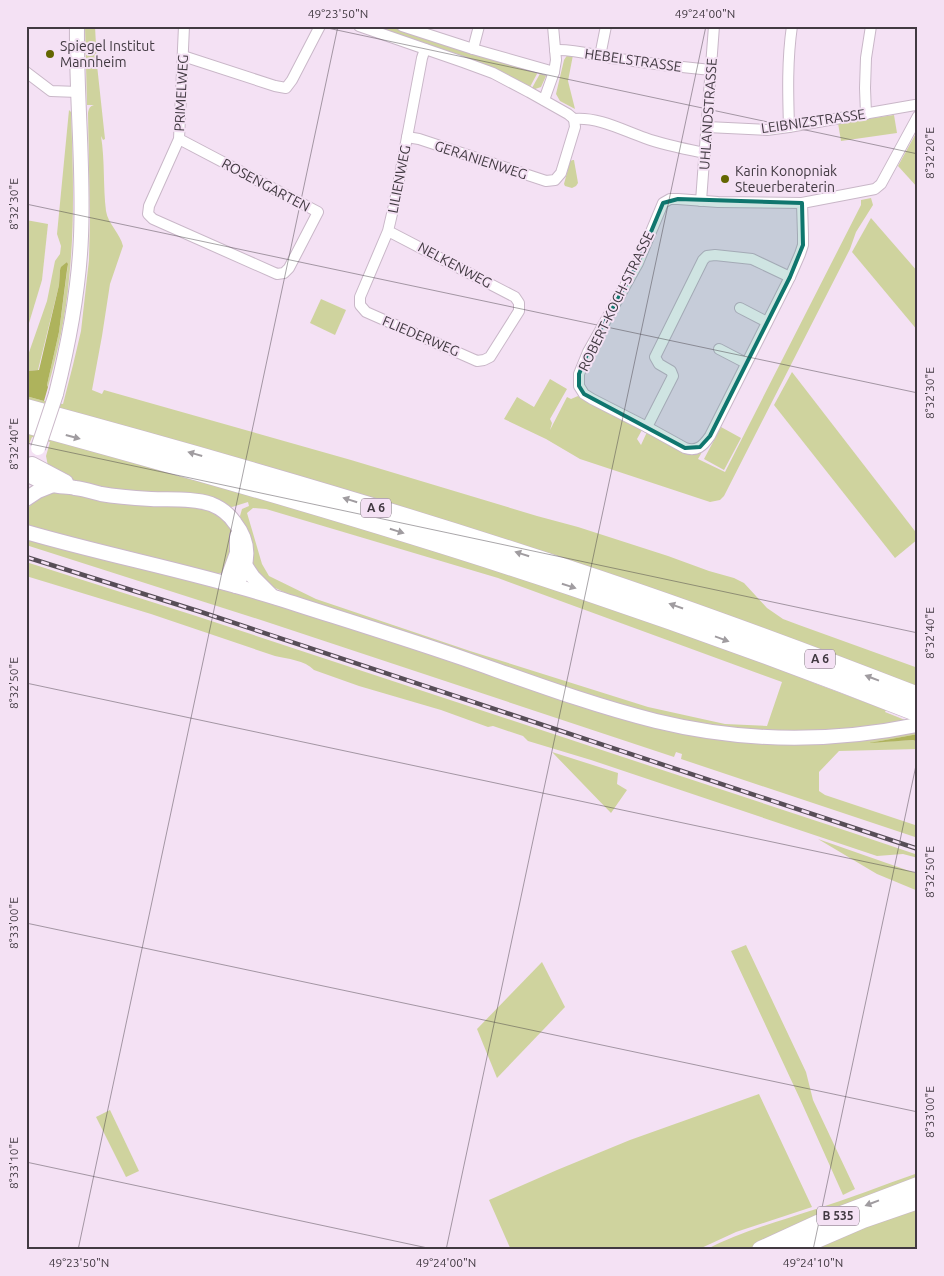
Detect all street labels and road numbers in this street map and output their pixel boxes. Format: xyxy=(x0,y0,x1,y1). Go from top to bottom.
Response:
street label: HEBELSTRASSE xyxy=(583,45,683,75)
street label: PRIMELWEG xyxy=(171,54,191,132)
street label: UHLANDSTRASSE xyxy=(696,57,720,170)
street label: LEIBNIZSTRASSE xyxy=(760,106,866,136)
street label: GERANIENWEG xyxy=(433,137,529,183)
street label: LILIENWEG xyxy=(385,144,413,214)
street label: ROSENGARTEN xyxy=(219,155,313,215)
street label: ROBERT-KOCH-STRASSE xyxy=(575,228,657,374)
street label: NELKENWEG xyxy=(415,239,495,291)
street label: FLIEDERWEG xyxy=(380,313,462,359)
road number: A 6 xyxy=(361,498,391,518)
road number: A 6 xyxy=(805,650,835,669)
road number: B 535 xyxy=(817,1206,859,1226)

